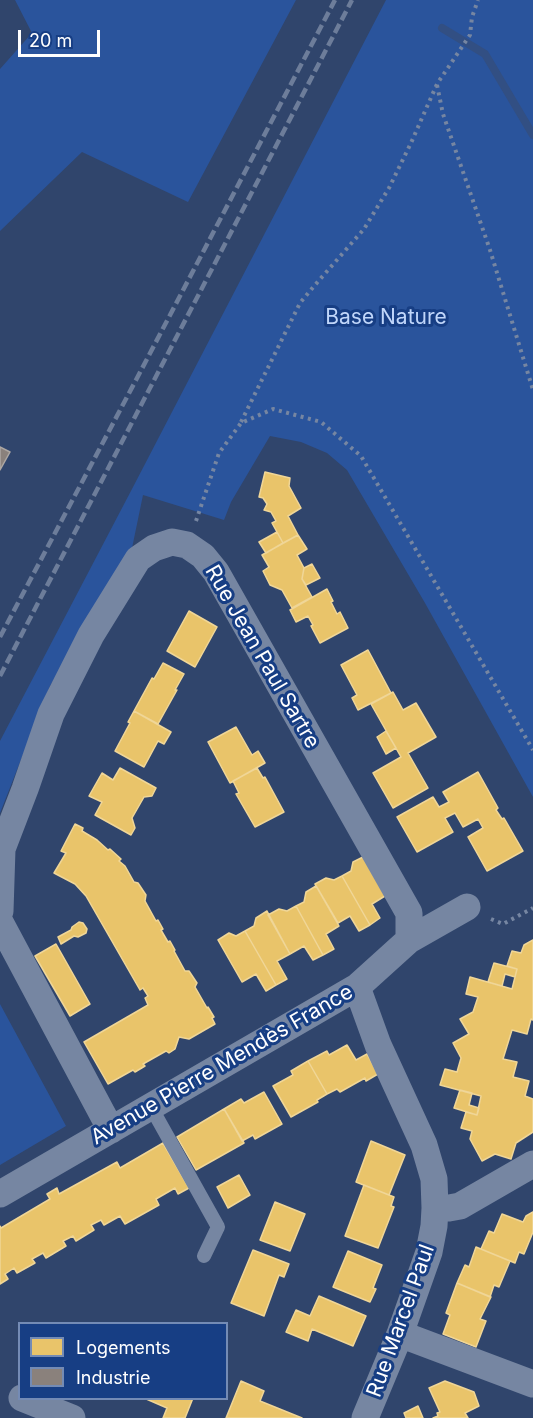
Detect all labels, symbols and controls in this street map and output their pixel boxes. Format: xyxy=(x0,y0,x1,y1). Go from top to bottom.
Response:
scale bar xyxy=(21,18,104,56)
text: 20 m xyxy=(29,30,72,51)
park label: Base Nature xyxy=(325,305,447,331)
street label: Rue Jean Paul Sartre xyxy=(199,561,325,753)
street label: Avenue Pierre Mendès France xyxy=(87,980,357,1150)
street label: Rue Marcel Paul xyxy=(362,1241,440,1401)
legend xyxy=(18,1322,228,1400)
text: Logements xyxy=(76,1337,171,1358)
text: Industrie xyxy=(76,1367,150,1388)

